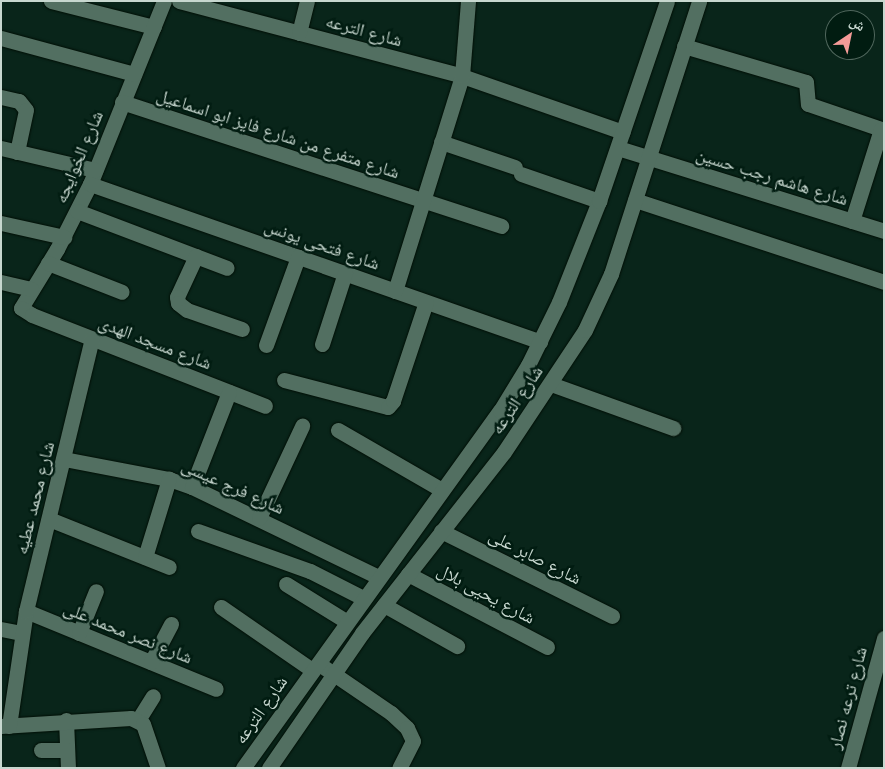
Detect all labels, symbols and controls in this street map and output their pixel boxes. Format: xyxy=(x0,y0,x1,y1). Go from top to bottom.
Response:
street label: شارع الترعه xyxy=(323,10,405,52)
north arrow xyxy=(825,10,875,60)
text: ش xyxy=(847,12,869,35)
street label: شارع متفرع من شارع فايز ابو اسماعيل xyxy=(154,84,402,184)
street label: شارع الخوايجه xyxy=(50,108,108,206)
street label: شارع هاشم رجب حسين xyxy=(694,144,850,210)
street label: شارع فتحى يونس xyxy=(262,215,382,275)
street label: شارع مسجد الهدى xyxy=(95,312,215,374)
street label: شارع الترعه xyxy=(486,362,548,438)
street label: شارع محمد عطيه xyxy=(11,439,59,557)
street label: شارع فرج عيسى xyxy=(178,455,288,519)
street label: شارع صابر على xyxy=(485,524,585,590)
street label: شارع يحيى بلال xyxy=(433,559,539,629)
street label: شارع نصر محمد على xyxy=(60,597,196,669)
street label: شارع ترعه نصار xyxy=(824,644,872,752)
street label: شارع الترعه xyxy=(230,672,292,748)

